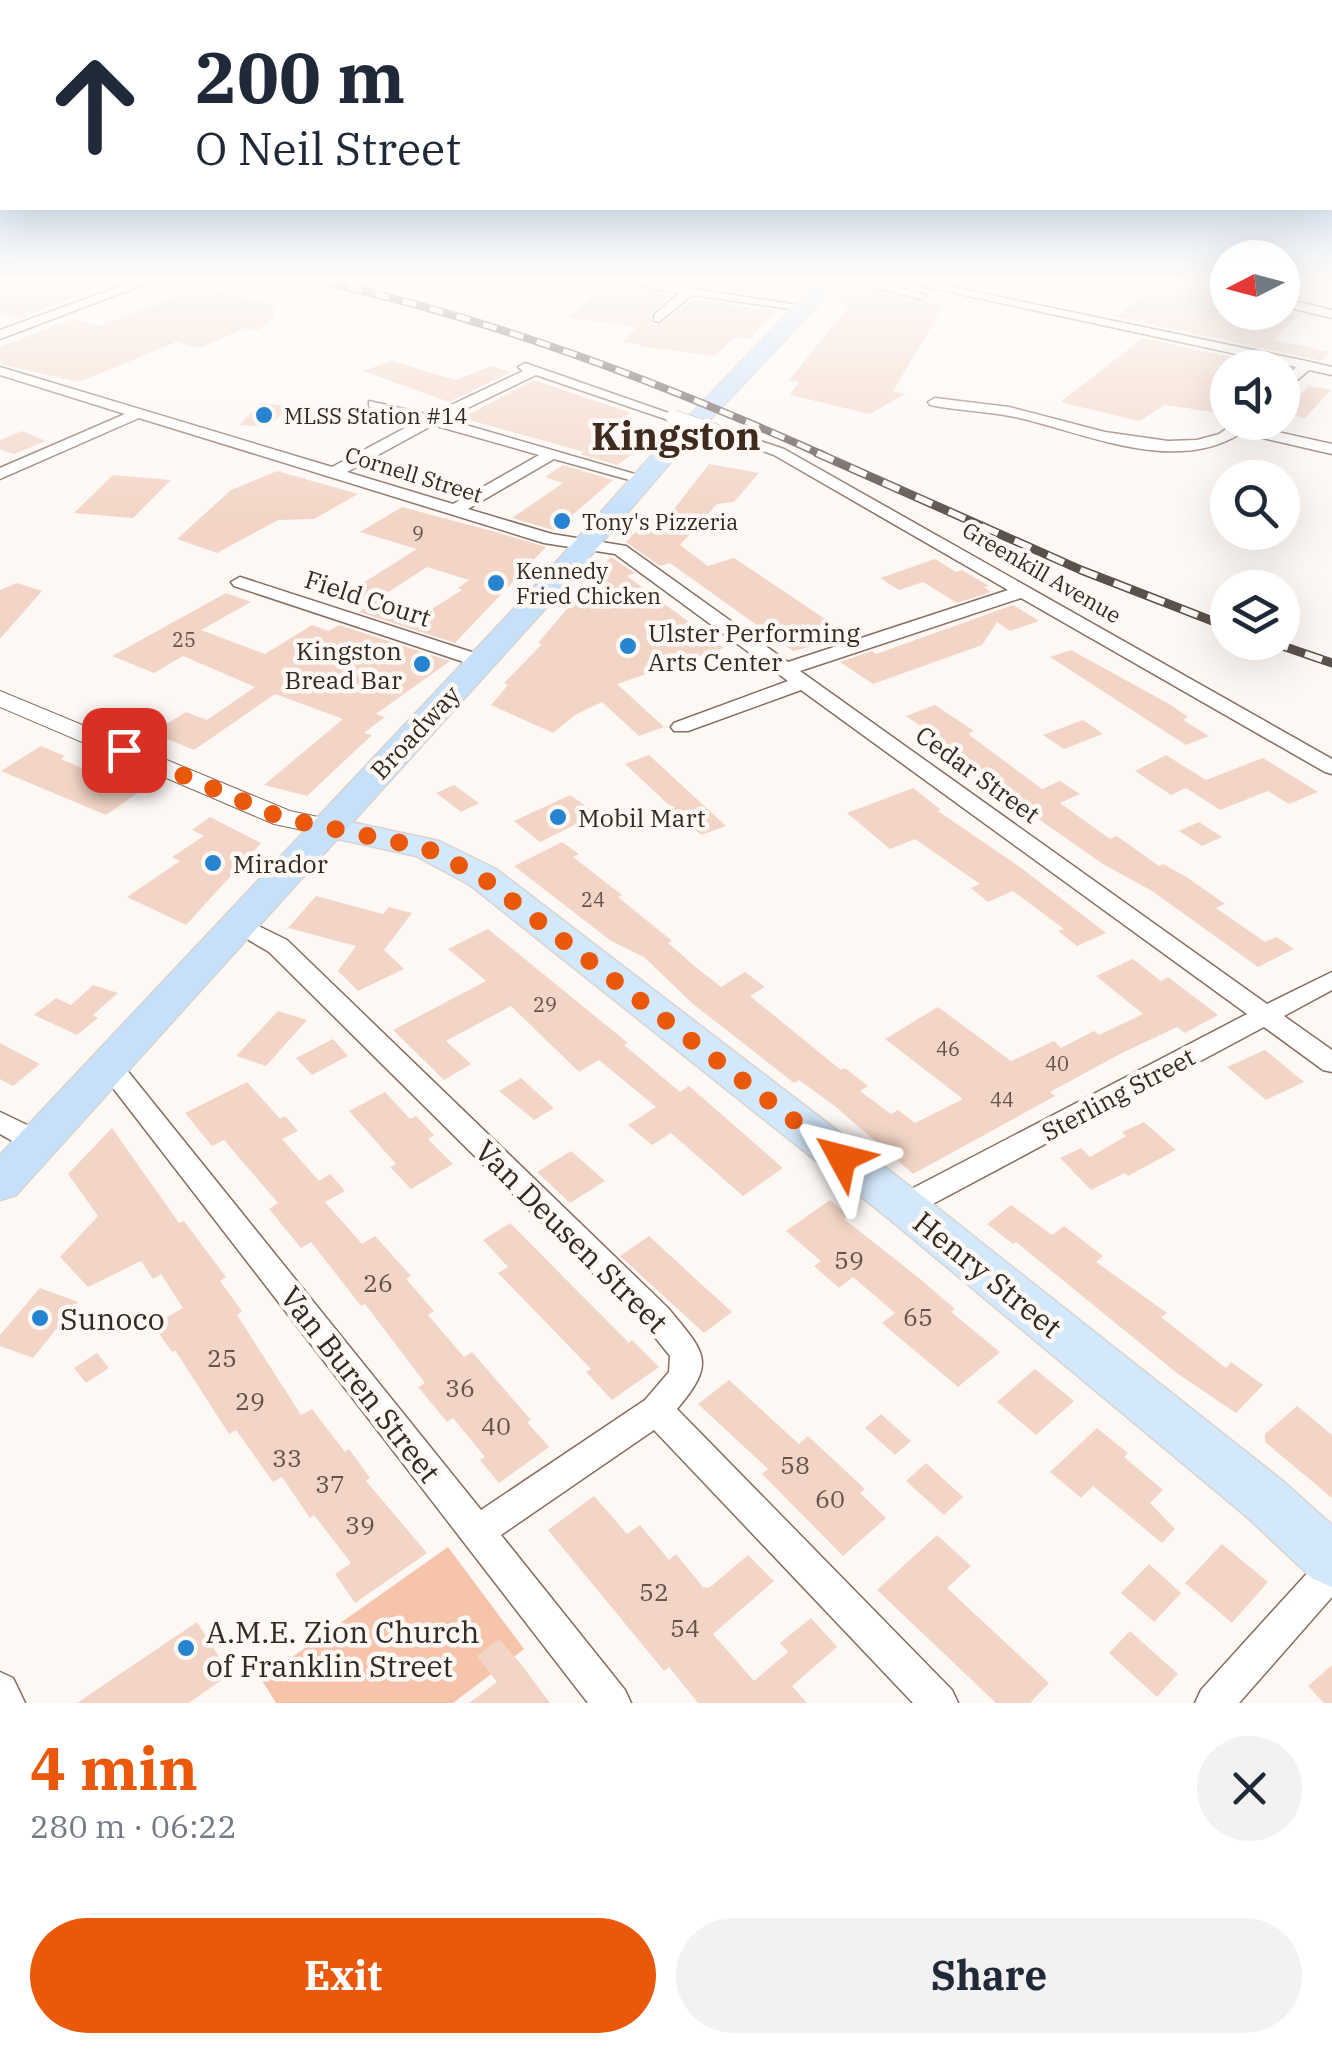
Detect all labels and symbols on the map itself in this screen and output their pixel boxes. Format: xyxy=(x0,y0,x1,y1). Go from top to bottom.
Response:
north arrow xyxy=(1210,240,1300,330)
place label: MLSS Station #14 xyxy=(284,401,468,430)
marker: MLSS Station #14 xyxy=(253,404,275,426)
district label: Kingston xyxy=(591,411,761,460)
street label: Cornell Street xyxy=(342,439,486,509)
place label: Tony's Pizzeria xyxy=(582,507,738,536)
marker: Tony's Pizzeria xyxy=(551,510,573,532)
street label: Greenkill Avenue xyxy=(957,515,1127,629)
house number: 9 xyxy=(412,520,424,547)
place label: Kennedy Fried Chicken xyxy=(516,556,661,610)
street label: Field Court xyxy=(301,562,435,634)
marker: Kennedy Fried Chicken xyxy=(485,572,507,594)
place label: Ulster Performing Arts Center xyxy=(648,616,860,678)
house number: 25 xyxy=(172,626,196,653)
place label: Kingston Bread Bar xyxy=(284,634,402,696)
marker: Ulster Performing Arts Center xyxy=(617,635,639,657)
marker: Kingston Bread Bar xyxy=(411,653,433,675)
street label: Broadway xyxy=(363,677,467,786)
pin xyxy=(82,708,167,793)
street label: Cedar Street xyxy=(909,718,1047,830)
place label: Mobil Mart xyxy=(578,801,706,834)
marker: Mobil Mart xyxy=(547,806,569,828)
place label: Mirador xyxy=(233,847,328,880)
marker: Mirador xyxy=(202,852,224,874)
house number: 24 xyxy=(581,886,605,913)
house number: 29 xyxy=(533,991,557,1018)
house number: 46 xyxy=(936,1035,960,1062)
street label: Sterling Street xyxy=(1036,1040,1200,1148)
house number: 40 xyxy=(1045,1050,1069,1077)
house number: 44 xyxy=(990,1086,1014,1113)
position arrow xyxy=(790,1106,894,1210)
street label: Van Deusen Street xyxy=(467,1131,677,1341)
street label: Henry Street xyxy=(906,1202,1070,1346)
house number: 59 xyxy=(834,1243,864,1276)
house number: 26 xyxy=(363,1266,393,1299)
street label: Van Buren Street xyxy=(272,1278,450,1490)
place label: Sunoco xyxy=(60,1299,165,1338)
house number: 65 xyxy=(903,1300,933,1333)
marker: Sunoco xyxy=(29,1307,51,1329)
house number: 25 xyxy=(207,1341,237,1374)
house number: 36 xyxy=(445,1371,475,1404)
house number: 29 xyxy=(235,1384,265,1417)
house number: 40 xyxy=(481,1409,511,1442)
house number: 33 xyxy=(272,1441,302,1474)
house number: 58 xyxy=(780,1448,810,1481)
house number: 37 xyxy=(315,1467,345,1500)
house number: 60 xyxy=(815,1482,845,1515)
house number: 39 xyxy=(345,1508,375,1541)
house number: 52 xyxy=(639,1575,669,1608)
house number: 54 xyxy=(670,1611,700,1644)
place label: A.M.E. Zion Church of Franklin Street xyxy=(206,1612,479,1685)
marker: A.M.E. Zion Church of Franklin Street xyxy=(175,1637,197,1659)

